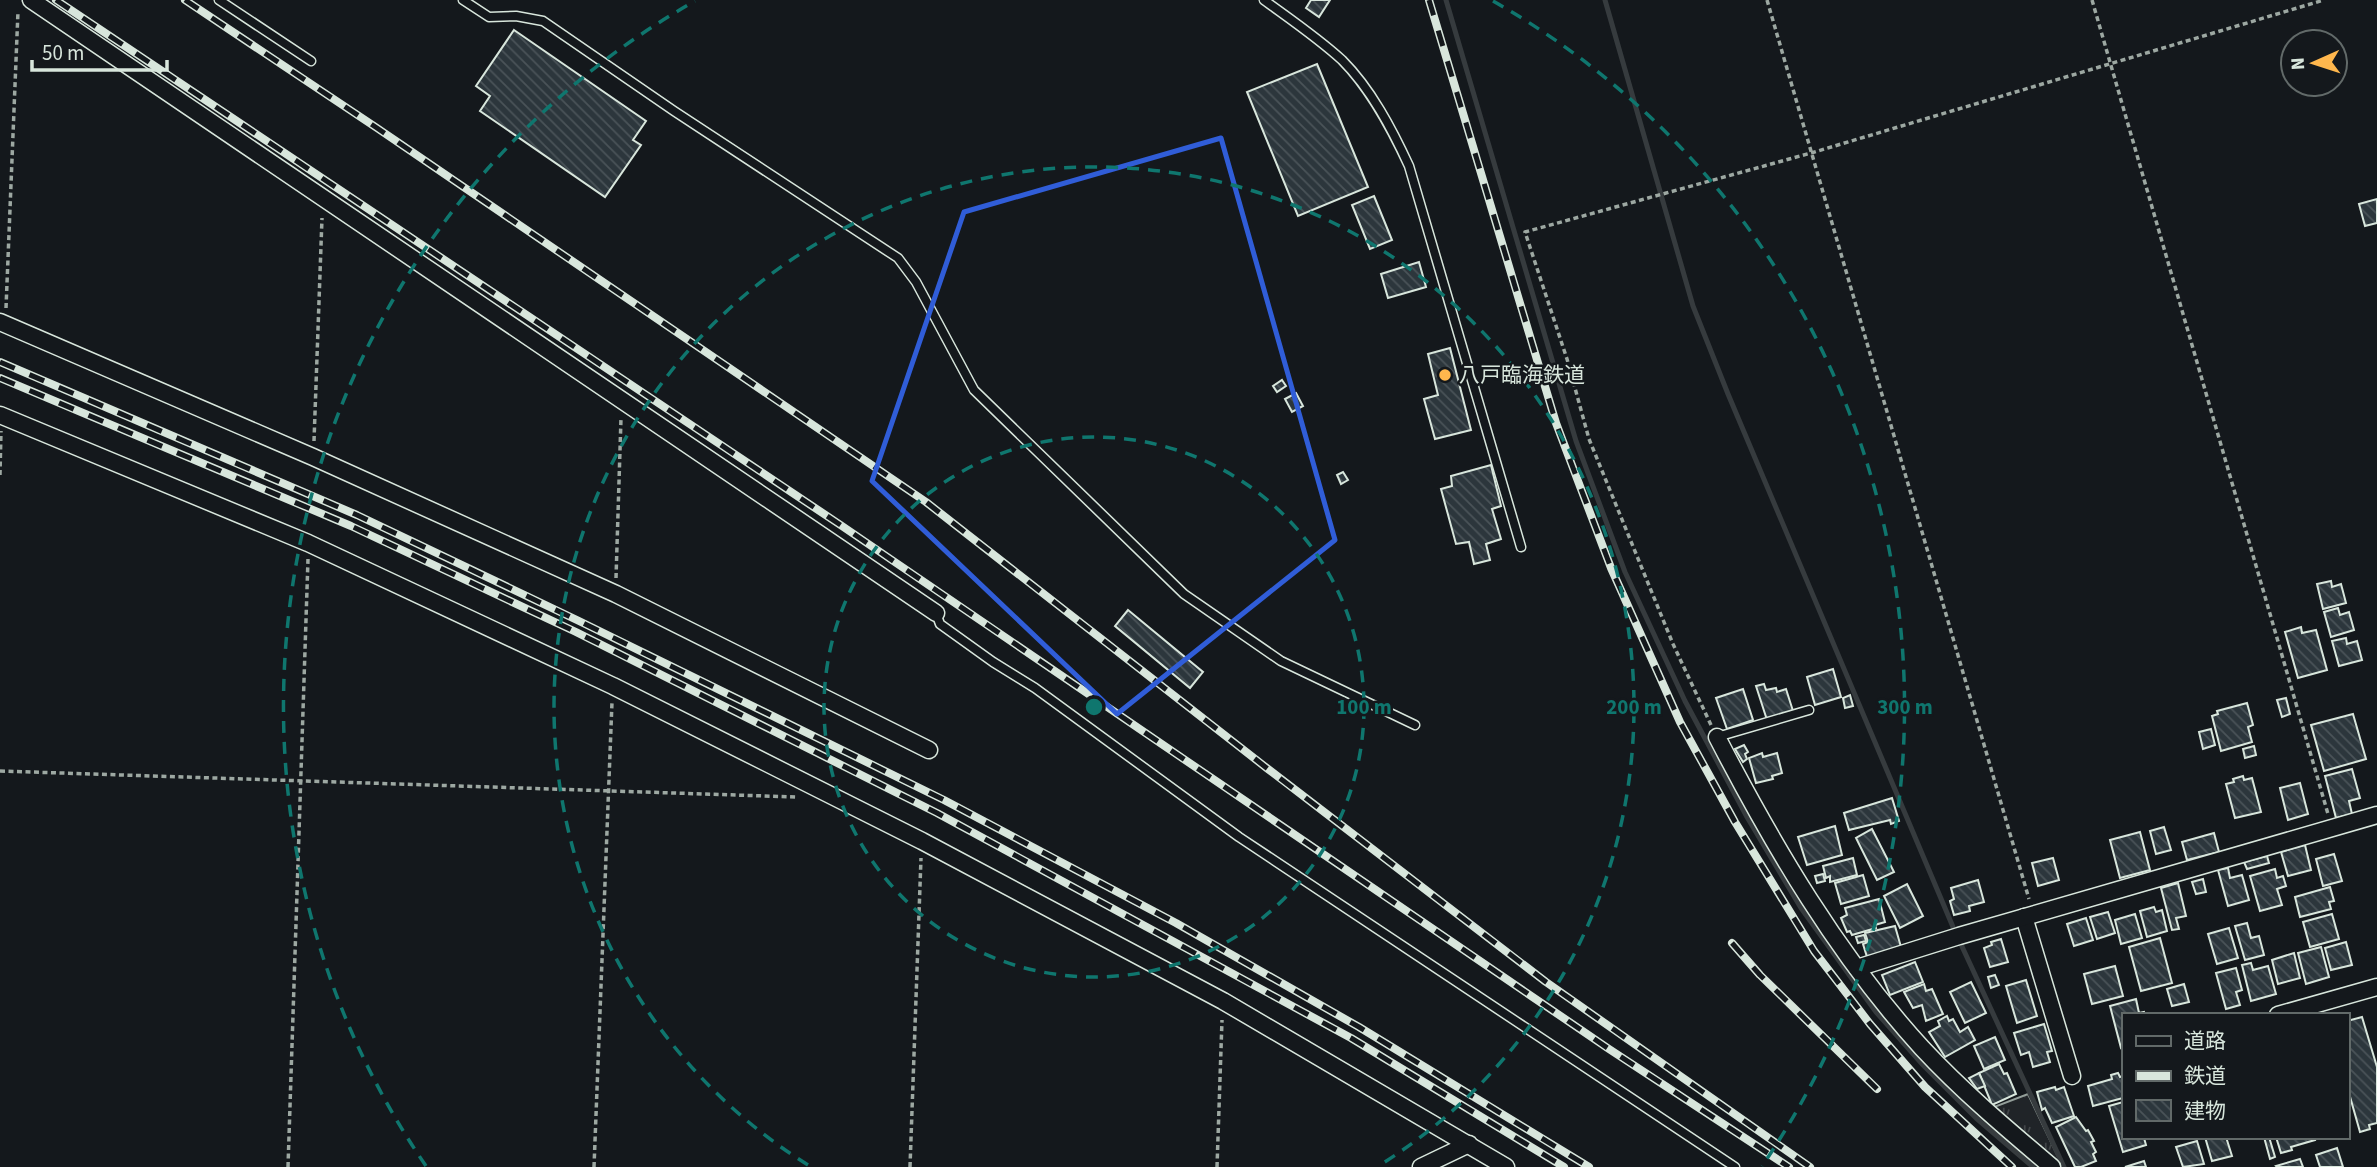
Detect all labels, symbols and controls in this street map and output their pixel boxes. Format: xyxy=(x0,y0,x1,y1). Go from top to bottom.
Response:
scale bar xyxy=(32,28,166,72)
north arrow xyxy=(2279,28,2349,98)
text: 50 m xyxy=(42,38,84,68)
text: N xyxy=(2285,57,2312,71)
place label: 八戸臨海鉄道 xyxy=(1459,360,1585,390)
marker: 八戸臨海鉄道 xyxy=(1437,367,1453,383)
text: 100 m xyxy=(1336,692,1392,722)
text: 200 m xyxy=(1606,692,1662,722)
text: 300 m xyxy=(1877,692,1933,722)
centre of rings xyxy=(1082,695,1106,719)
legend xyxy=(2122,1013,2349,1139)
text: 道路 xyxy=(2184,1026,2226,1056)
text: 鉄道 xyxy=(2184,1061,2226,1091)
text: 建物 xyxy=(2184,1096,2226,1126)

